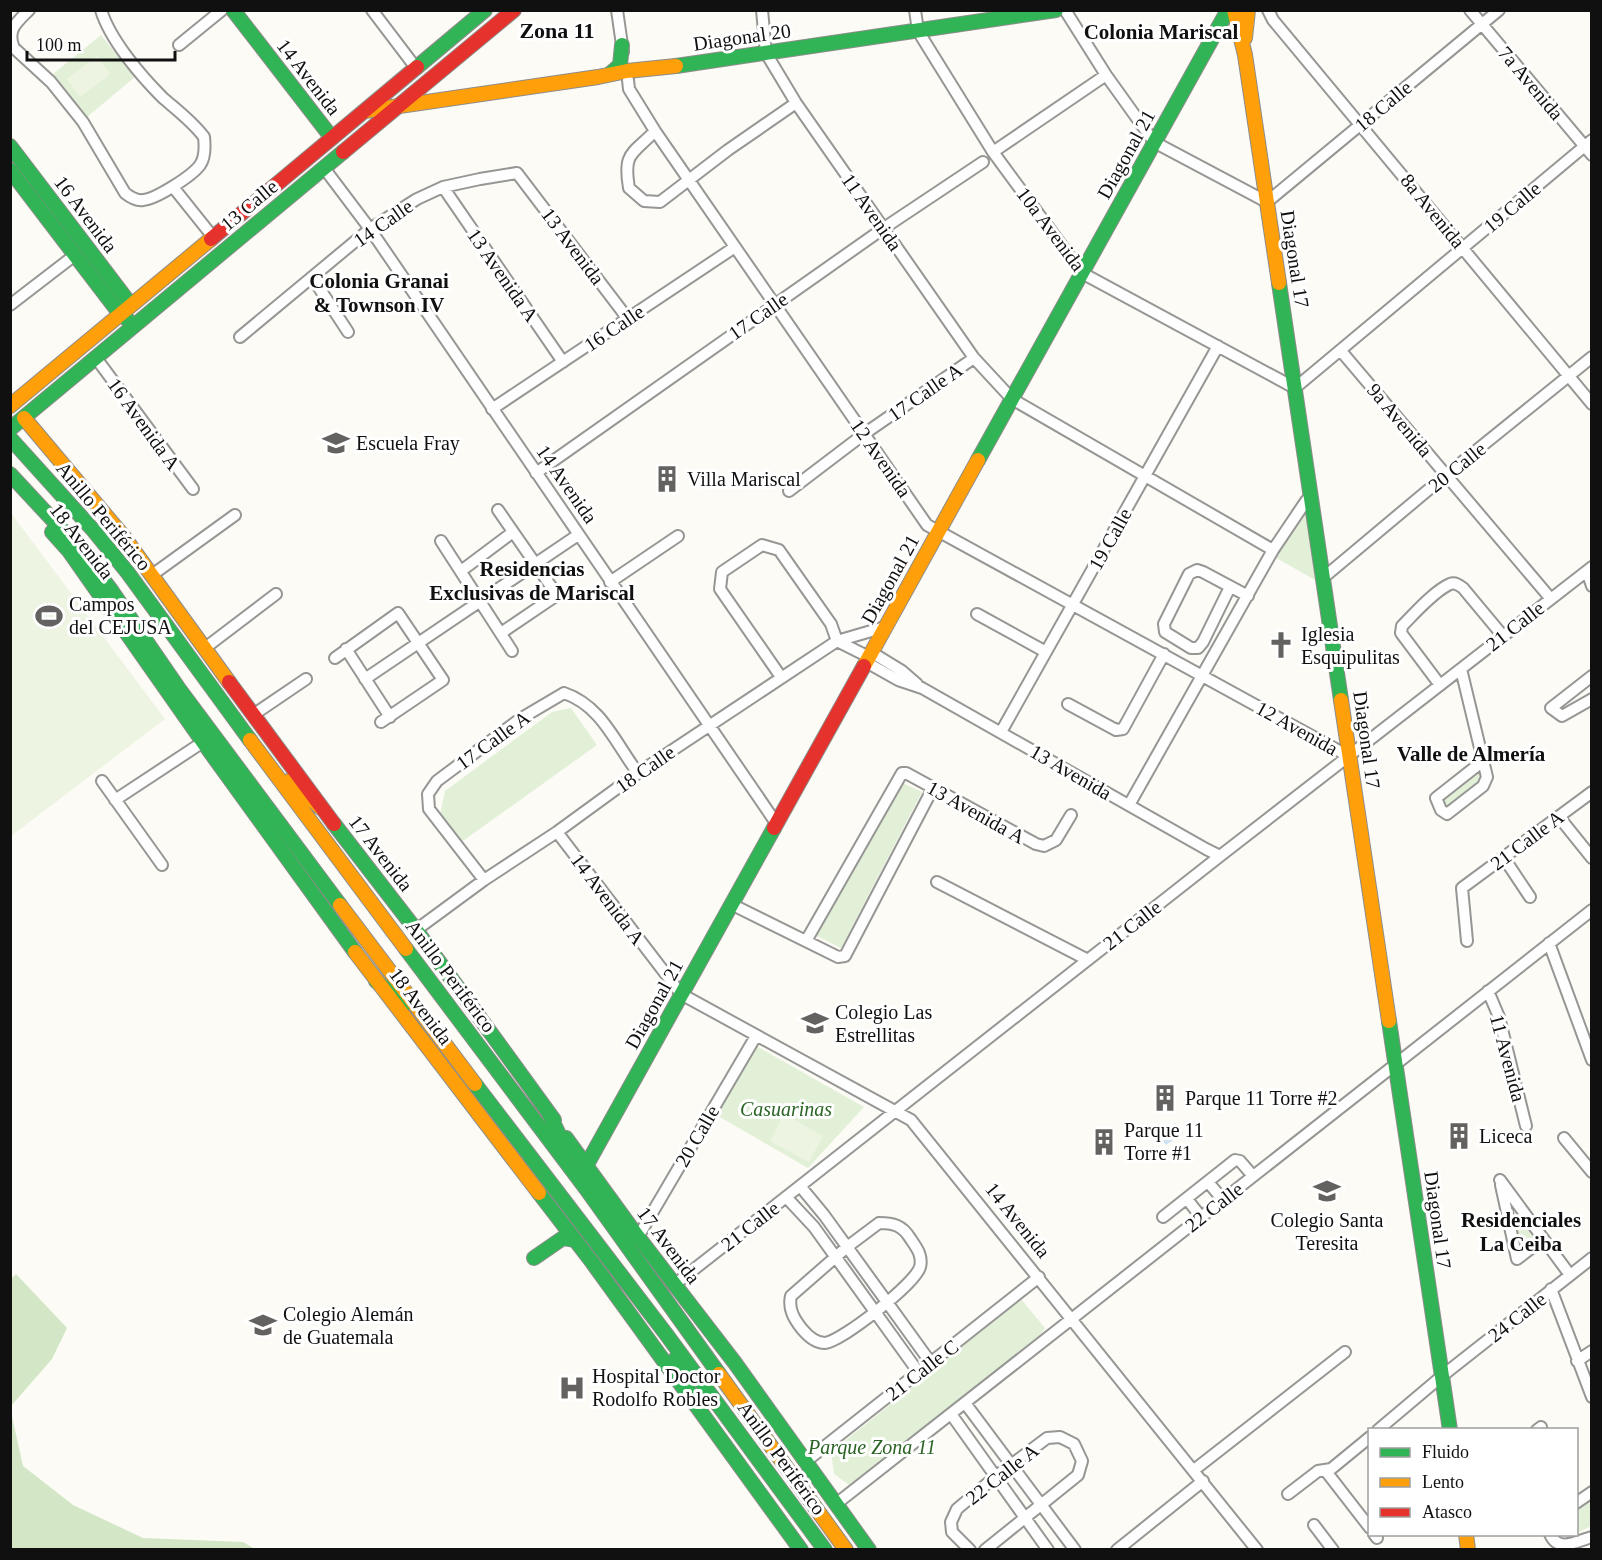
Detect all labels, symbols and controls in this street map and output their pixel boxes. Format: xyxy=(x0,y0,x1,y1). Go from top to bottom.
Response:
district label: Zona 11 xyxy=(519,18,595,43)
street label: Diagonal 20 xyxy=(692,19,792,56)
district label: Colonia Mariscal xyxy=(1084,20,1238,44)
scale bar xyxy=(27,24,176,62)
text: 100 m xyxy=(36,35,82,55)
street label: 14 Avenida xyxy=(273,35,345,119)
street label: 7a Avenida xyxy=(1494,42,1568,124)
street label: 18 Calle xyxy=(1350,76,1416,136)
street label: Diagonal 21 xyxy=(1093,106,1160,203)
street label: 11 Avenida xyxy=(837,169,907,255)
street label: 8a Avenida xyxy=(1396,169,1470,253)
street label: 16 Avenida xyxy=(50,171,122,257)
street label: 13 Calle xyxy=(216,175,282,235)
street label: 19 Calle xyxy=(1479,177,1545,237)
street label: 10a Avenida xyxy=(1012,183,1090,275)
street label: 14 Calle xyxy=(349,195,417,251)
street label: 13 Avenida xyxy=(537,203,609,289)
street label: Diagonal 17 xyxy=(1275,209,1314,309)
street label: 13 Avenida A xyxy=(463,224,543,326)
district label: Colonia Granai & Townson IV xyxy=(309,269,449,317)
street label: 17 Calle xyxy=(724,288,792,344)
street label: 16 Calle xyxy=(580,300,648,356)
street label: 17 Calle A xyxy=(884,358,967,426)
street label: 16 Avenida A xyxy=(103,374,185,475)
street label: 9a Avenida xyxy=(1363,379,1437,461)
street label: 12 Avenida xyxy=(846,415,916,501)
school or university icon: Escuela Fray xyxy=(321,428,351,458)
place label: Escuela Fray xyxy=(356,432,460,455)
street label: 20 Calle xyxy=(1424,437,1490,497)
street label: 14 Avenida xyxy=(532,441,602,527)
street label: Anillo Periférico xyxy=(52,457,156,575)
building icon: Villa Mariscal xyxy=(652,464,682,494)
place label: Villa Mariscal xyxy=(687,468,801,490)
street label: 18 Avenida xyxy=(46,499,118,583)
street label: 19 Calle xyxy=(1084,504,1136,574)
street label: Diagonal 21 xyxy=(857,531,924,628)
district label: Residencias Exclusivas de Mariscal xyxy=(429,557,635,605)
place label: Campos del CEJUSA xyxy=(69,593,172,638)
street label: 21 Calle xyxy=(1482,597,1548,655)
sports icon: Campos del CEJUSA xyxy=(34,601,64,631)
place label: Iglesia Esquipulitas xyxy=(1301,623,1400,669)
church icon: Iglesia Esquipulitas xyxy=(1266,630,1296,660)
street label: Diagonal 17 xyxy=(1348,690,1385,790)
street label: 12 Avenida xyxy=(1252,697,1342,760)
street label: 17 Calle A xyxy=(452,706,535,774)
street label: 13 Avenida xyxy=(1026,740,1116,804)
street label: 18 Calle xyxy=(611,741,679,797)
district label: Valle de Almería xyxy=(1397,742,1546,766)
street label: 13 Avenida A xyxy=(923,776,1029,848)
street label: 21 Calle A xyxy=(1486,805,1568,875)
street label: 17 Avenida xyxy=(345,811,417,895)
street label: 14 Avenida A xyxy=(567,849,650,949)
street label: 21 Calle xyxy=(1099,896,1165,954)
street label: Anillo Periférico xyxy=(402,915,500,1037)
street label: Diagonal 21 xyxy=(621,956,688,1053)
street label: 18 Avenida xyxy=(385,963,457,1049)
place label: Colegio Las Estrellitas xyxy=(835,1001,932,1046)
school or university icon: Colegio Las Estrellitas xyxy=(800,1008,830,1038)
street label: 11 Avenida xyxy=(1486,1012,1530,1104)
building icon: Parque 11 Torre #2 xyxy=(1150,1083,1180,1113)
place label: Parque 11 Torre #2 xyxy=(1185,1087,1337,1110)
park label: Casuarinas xyxy=(740,1098,832,1120)
street label: 20 Calle xyxy=(671,1101,723,1171)
place label: Parque 11 Torre #1 xyxy=(1124,1119,1204,1164)
building icon: Liceca xyxy=(1444,1121,1474,1151)
place label: Liceca xyxy=(1479,1125,1532,1147)
building icon: Parque 11 Torre #1 xyxy=(1089,1127,1119,1157)
street label: Diagonal 17 xyxy=(1419,1170,1456,1270)
school or university icon: Colegio Santa Teresita xyxy=(1312,1176,1342,1206)
street label: 14 Avenida xyxy=(981,1178,1055,1262)
street label: 22 Calle xyxy=(1181,1178,1247,1236)
street label: 21 Calle xyxy=(717,1197,783,1255)
street label: 17 Avenida xyxy=(633,1202,705,1288)
district label: Residenciales La Ceiba xyxy=(1461,1208,1581,1256)
place label: Colegio Santa Teresita xyxy=(1271,1209,1384,1254)
street label: 24 Calle xyxy=(1484,1288,1550,1346)
place label: Colegio Alemán de Guatemala xyxy=(283,1303,414,1348)
school or university icon: Colegio Alemán de Guatemala xyxy=(248,1310,278,1340)
street label: 21 Calle C xyxy=(882,1335,962,1405)
place label: Hospital Doctor Rodolfo Robles xyxy=(592,1365,721,1410)
hospital icon: Hospital Doctor Rodolfo Robles xyxy=(557,1373,587,1403)
street label: Anillo Periférico xyxy=(733,1397,831,1519)
legend xyxy=(1368,1428,1578,1536)
park label: Parque Zona 11 xyxy=(807,1436,936,1459)
street label: 22 Calle A xyxy=(962,1439,1043,1509)
text: Fluido xyxy=(1422,1442,1469,1462)
text: Lento xyxy=(1422,1472,1464,1492)
text: Atasco xyxy=(1422,1502,1472,1522)

